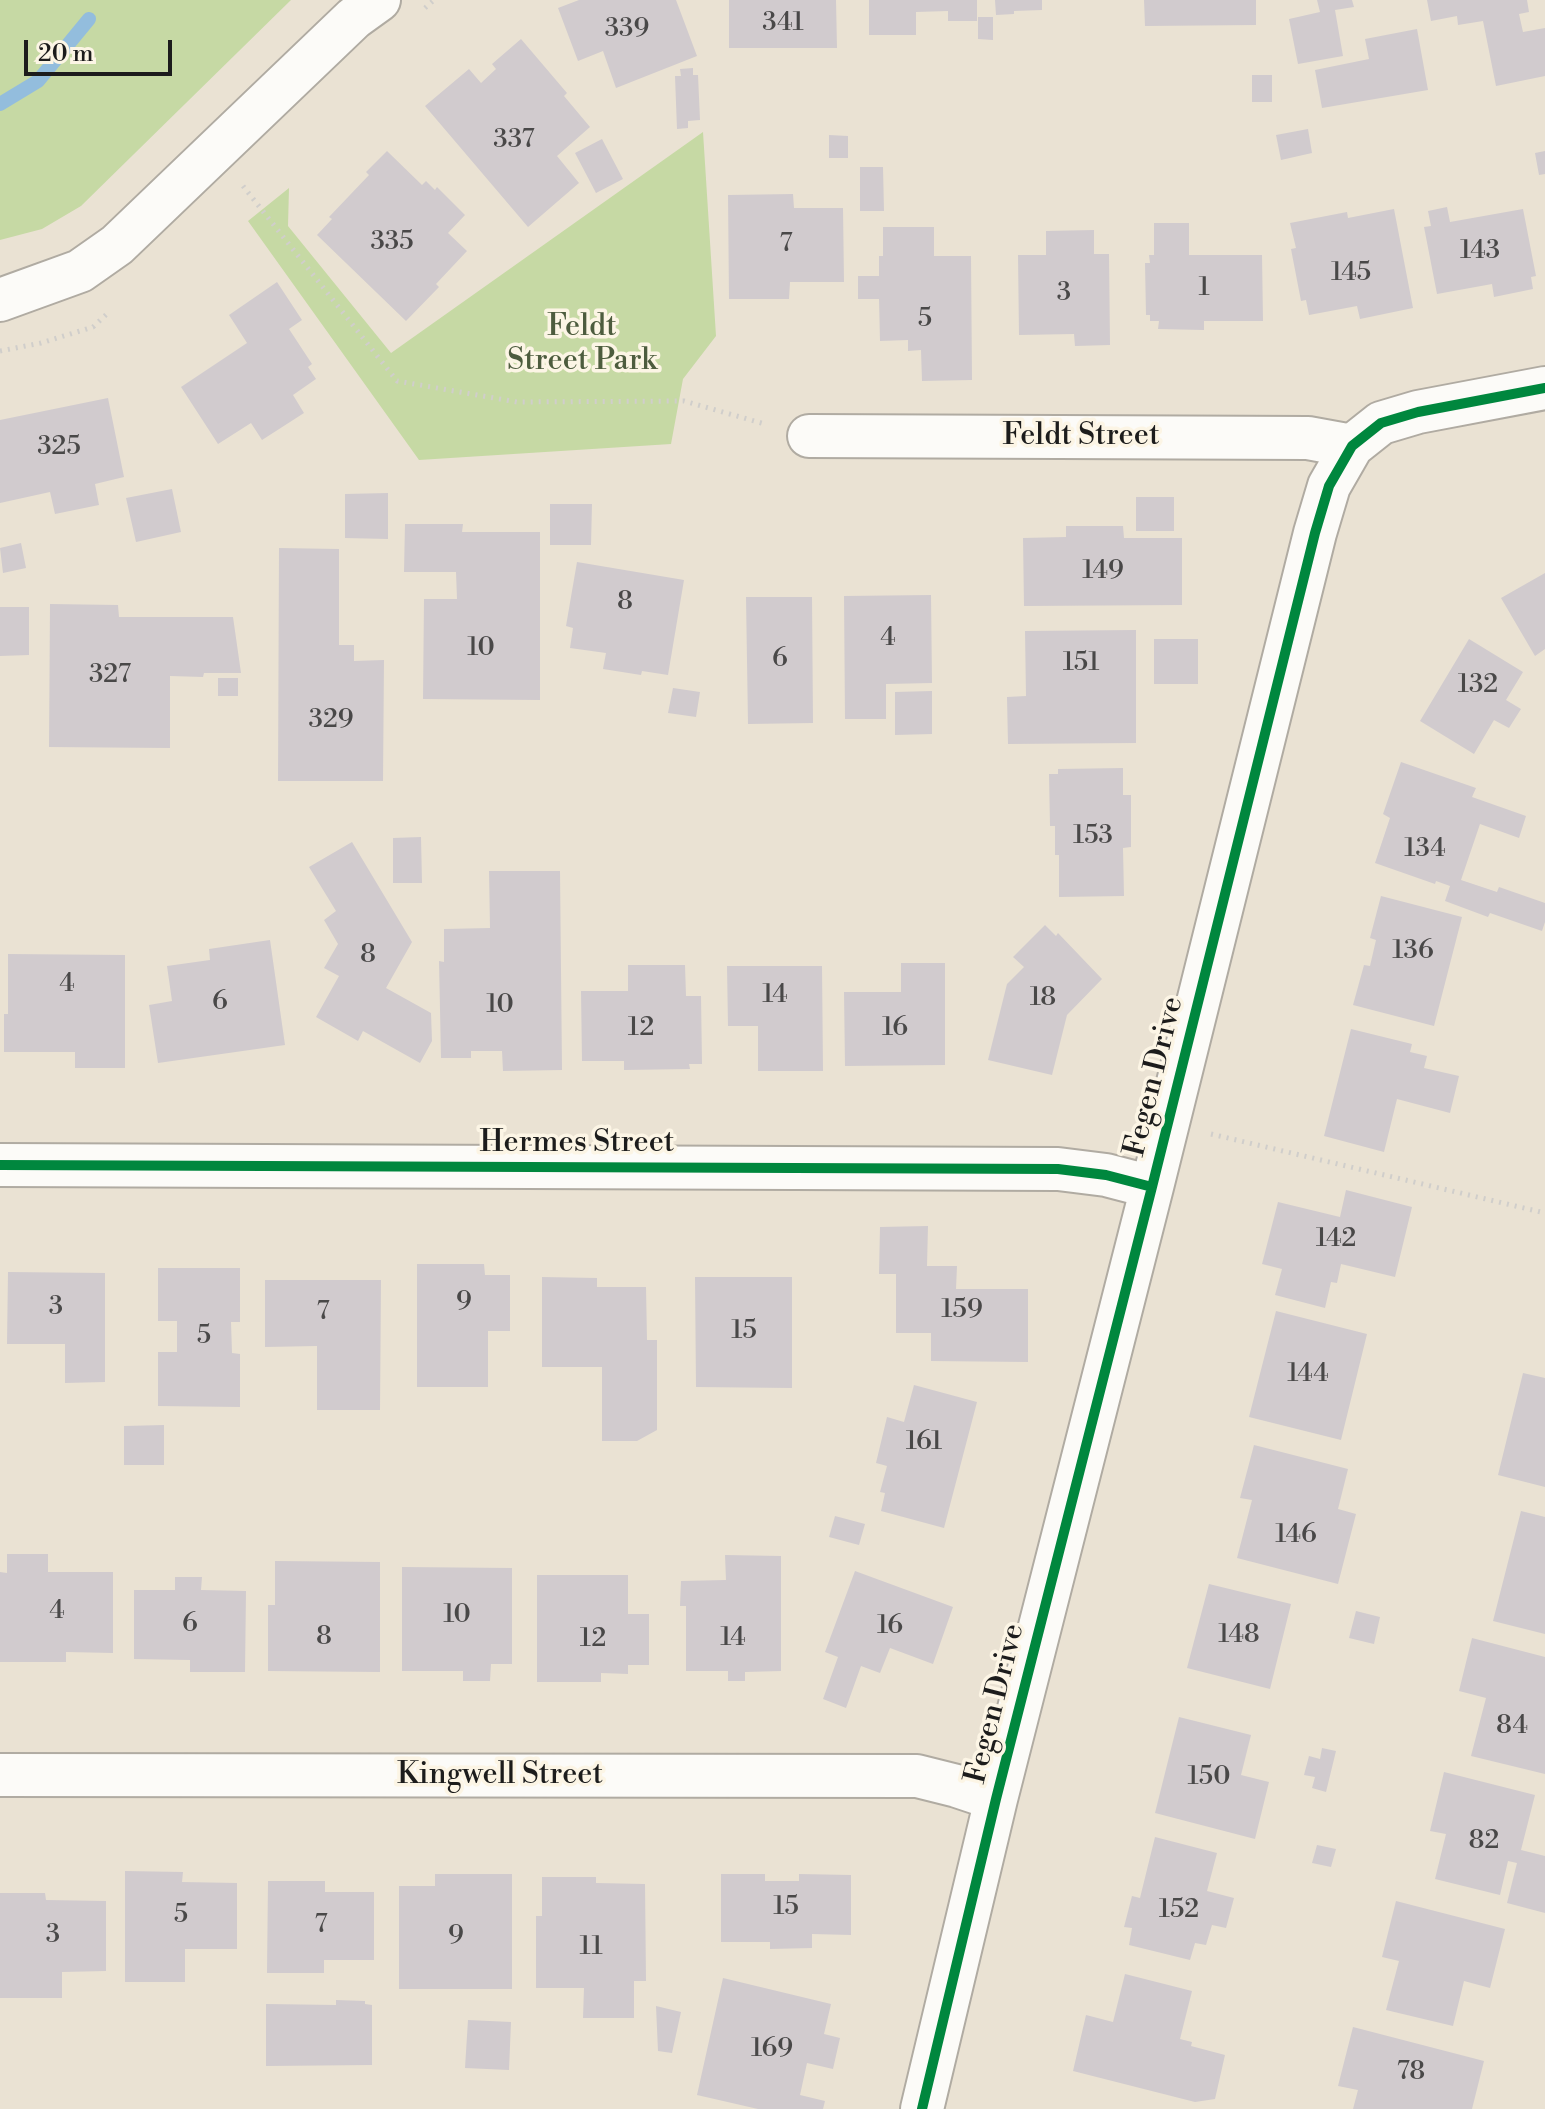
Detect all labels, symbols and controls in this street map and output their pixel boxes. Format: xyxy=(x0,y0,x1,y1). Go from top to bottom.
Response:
house number: 341 xyxy=(762,8,804,40)
house number: 339 xyxy=(605,14,649,46)
scale bar xyxy=(28,24,176,74)
text: 20 m xyxy=(38,39,94,69)
house number: 337 xyxy=(493,125,535,157)
house number: 335 xyxy=(370,227,414,259)
house number: 7 xyxy=(779,229,793,261)
house number: 143 xyxy=(1460,236,1500,268)
house number: 145 xyxy=(1331,258,1371,290)
house number: 1 xyxy=(1198,273,1210,305)
house number: 3 xyxy=(1057,278,1071,310)
house number: 5 xyxy=(918,304,932,336)
park label: Feldt Street Park xyxy=(507,310,657,380)
street label: Feldt Street xyxy=(1002,419,1160,455)
house number: 325 xyxy=(37,432,81,464)
house number: 149 xyxy=(1082,556,1124,588)
house number: 8 xyxy=(617,587,633,619)
house number: 4 xyxy=(880,623,896,655)
house number: 10 xyxy=(467,633,495,665)
house number: 6 xyxy=(772,644,788,676)
house number: 151 xyxy=(1063,648,1099,680)
house number: 327 xyxy=(89,660,131,692)
house number: 132 xyxy=(1458,670,1498,702)
house number: 329 xyxy=(309,705,353,737)
house number: 153 xyxy=(1073,821,1113,853)
house number: 134 xyxy=(1404,834,1446,866)
house number: 136 xyxy=(1392,936,1434,968)
house number: 8 xyxy=(360,940,376,972)
house number: 4 xyxy=(59,969,75,1001)
house number: 14 xyxy=(762,980,788,1012)
house number: 18 xyxy=(1030,983,1056,1015)
house number: 6 xyxy=(212,987,228,1019)
house number: 10 xyxy=(486,990,514,1022)
street label: Fegen Drive xyxy=(1118,993,1192,1161)
house number: 12 xyxy=(628,1013,654,1045)
house number: 16 xyxy=(882,1013,908,1045)
street label: Hermes Street xyxy=(480,1126,674,1162)
house number: 142 xyxy=(1316,1224,1356,1256)
house number: 9 xyxy=(456,1287,472,1319)
house number: 3 xyxy=(49,1292,63,1324)
house number: 159 xyxy=(941,1295,983,1327)
house number: 7 xyxy=(316,1297,330,1329)
house number: 15 xyxy=(731,1316,757,1348)
house number: 5 xyxy=(197,1321,211,1353)
house number: 144 xyxy=(1287,1359,1329,1391)
house number: 161 xyxy=(906,1427,942,1459)
house number: 146 xyxy=(1275,1520,1317,1552)
house number: 4 xyxy=(49,1596,65,1628)
house number: 10 xyxy=(443,1600,471,1632)
house number: 6 xyxy=(182,1609,198,1641)
house number: 16 xyxy=(877,1611,903,1643)
street label: Fegen Drive xyxy=(959,1620,1033,1788)
house number: 148 xyxy=(1218,1620,1260,1652)
house number: 8 xyxy=(316,1622,332,1654)
house number: 14 xyxy=(720,1623,746,1655)
house number: 12 xyxy=(580,1624,606,1656)
house number: 84 xyxy=(1496,1711,1528,1743)
street label: Kingwell Street xyxy=(397,1758,603,1794)
house number: 150 xyxy=(1188,1762,1230,1794)
house number: 82 xyxy=(1469,1826,1499,1858)
house number: 15 xyxy=(773,1892,799,1924)
house number: 152 xyxy=(1159,1895,1199,1927)
house number: 5 xyxy=(174,1900,188,1932)
house number: 7 xyxy=(314,1910,328,1942)
house number: 3 xyxy=(46,1920,60,1952)
house number: 9 xyxy=(448,1921,464,1953)
house number: 11 xyxy=(579,1932,603,1964)
house number: 169 xyxy=(751,2034,793,2066)
house number: 78 xyxy=(1397,2057,1425,2089)

